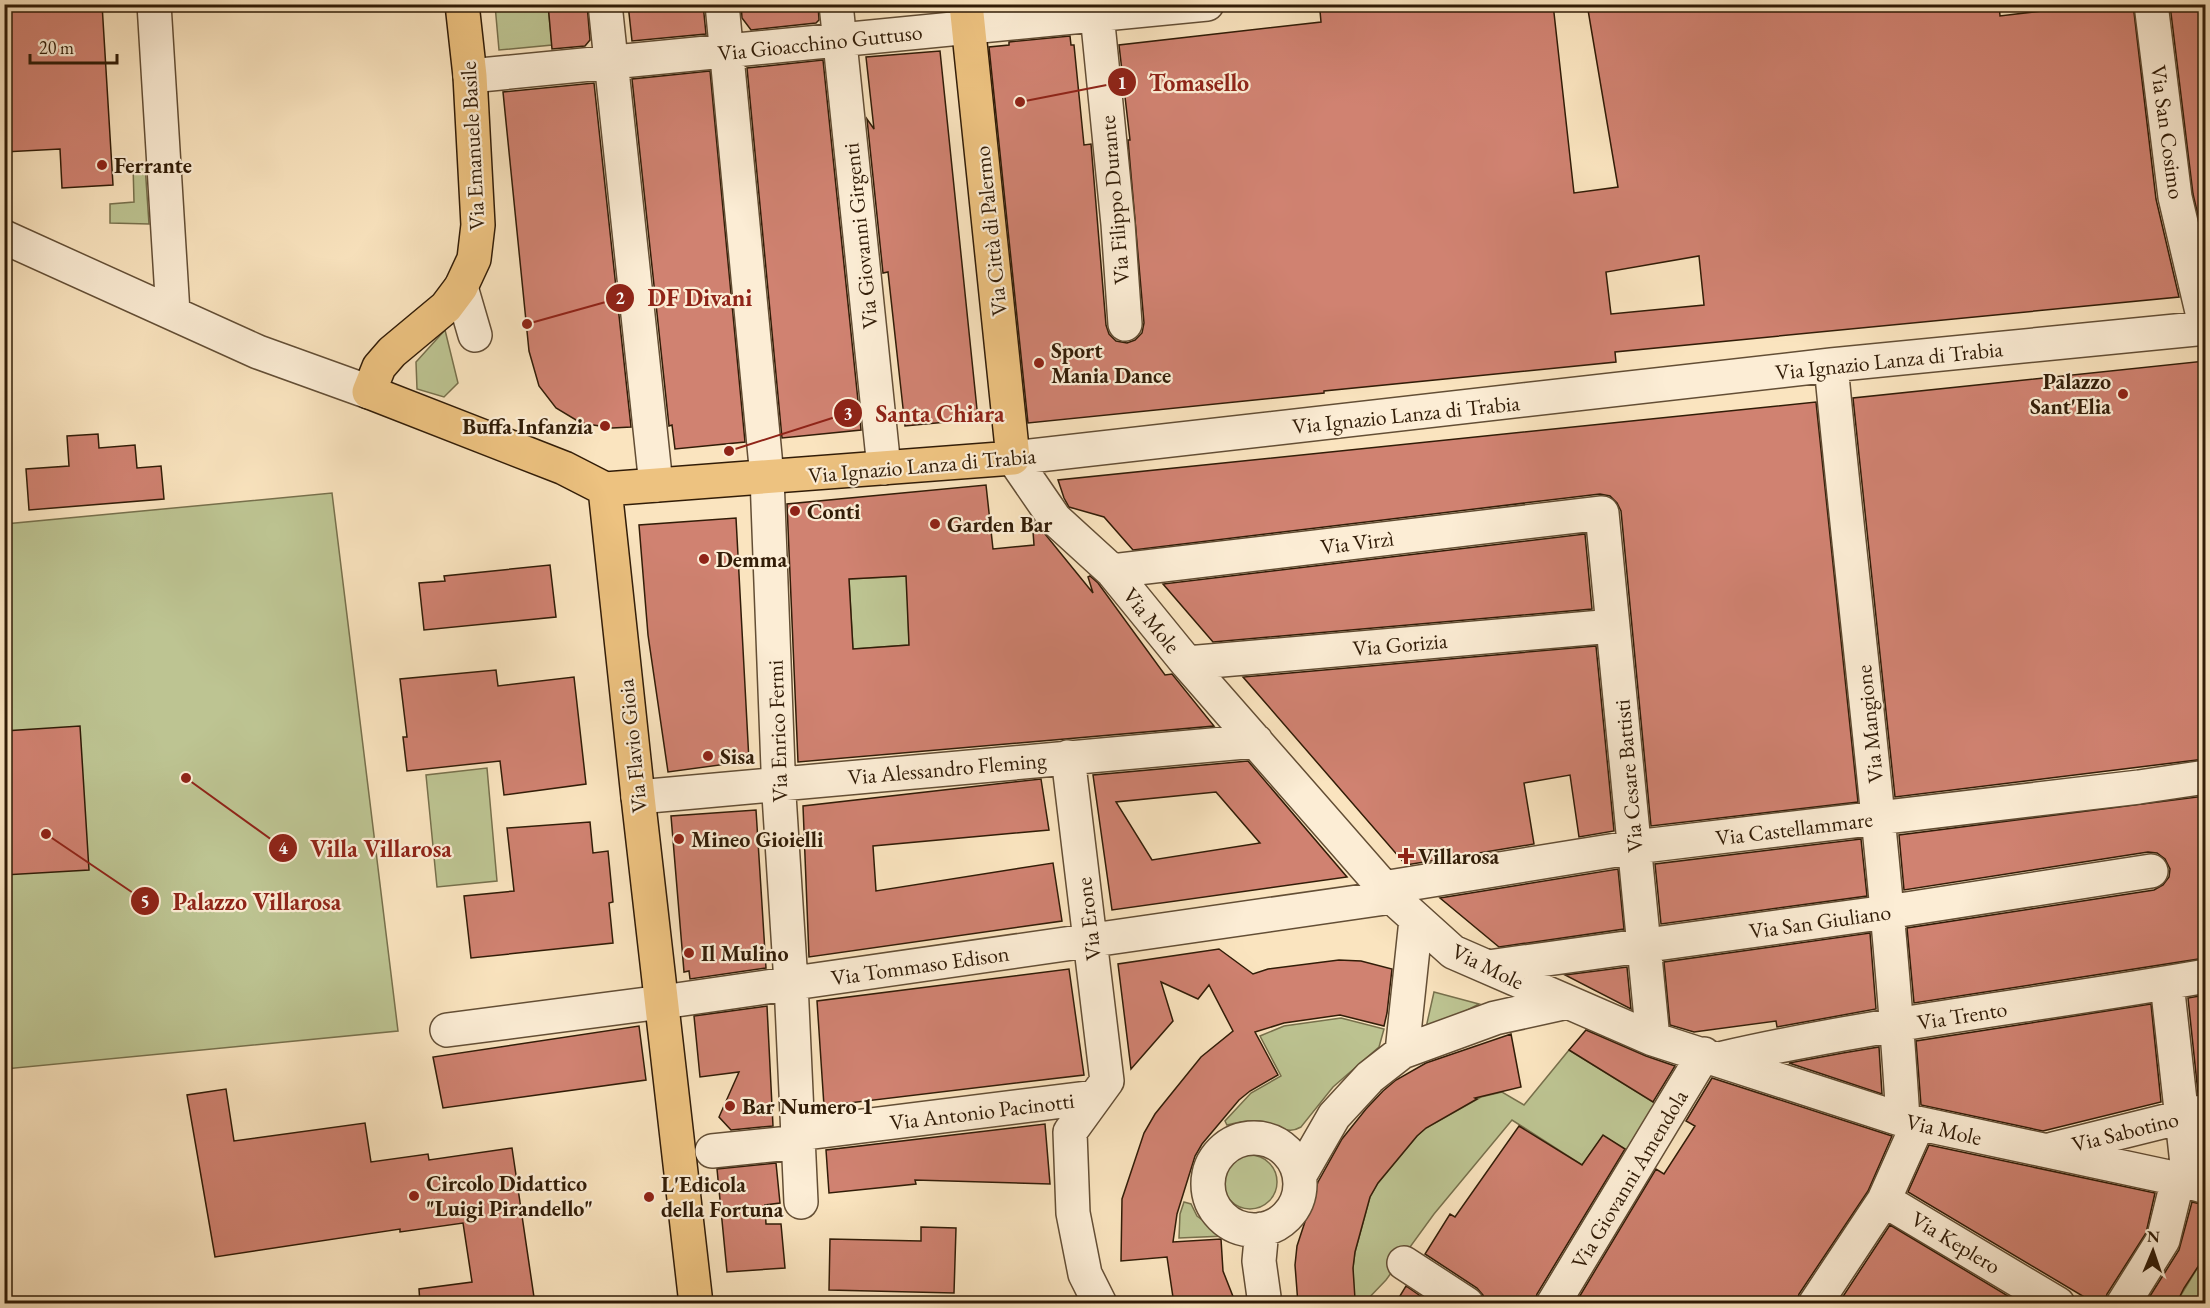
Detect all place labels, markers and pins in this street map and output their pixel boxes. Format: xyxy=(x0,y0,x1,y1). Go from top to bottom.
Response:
callout: Tomasello xyxy=(1107,61,1261,103)
place label: Ferrante xyxy=(114,151,192,180)
marker: Ferrante xyxy=(95,158,109,172)
callout: DF Divani xyxy=(605,277,764,319)
place label: Sport Mania Dance xyxy=(1051,336,1171,390)
marker: Sport Mania Dance xyxy=(1032,356,1046,370)
place label: Palazzo Sant'Elia xyxy=(2030,367,2111,421)
marker: Palazzo Sant'Elia xyxy=(2116,387,2130,401)
callout: Santa Chiara xyxy=(833,392,1016,434)
place label: Buffa Infanzia xyxy=(462,412,593,441)
marker: Buffa Infanzia xyxy=(598,419,612,433)
place label: Conti xyxy=(807,497,861,526)
marker: Conti xyxy=(788,504,802,518)
place label: Garden Bar xyxy=(947,510,1053,539)
marker: Garden Bar xyxy=(928,517,942,531)
place label: Demma xyxy=(716,545,788,574)
marker: Demma xyxy=(697,552,711,566)
place label: Sisa xyxy=(720,742,755,771)
marker: Sisa xyxy=(701,749,715,763)
place label: Mineo Gioielli xyxy=(691,825,824,854)
callout: Villa Villarosa xyxy=(268,827,464,869)
marker: Mineo Gioielli xyxy=(672,832,686,846)
place label: Villarosa xyxy=(1418,842,1499,871)
marker: Villarosa xyxy=(1399,849,1413,863)
callout: Palazzo Villarosa xyxy=(130,880,353,922)
place label: Il Mulino xyxy=(701,939,789,968)
marker: Il Mulino xyxy=(682,946,696,960)
place label: Bar Numero 1 xyxy=(742,1092,873,1121)
marker: Bar Numero 1 xyxy=(723,1099,737,1113)
place label: Circolo Didattico "Luigi Pirandello" xyxy=(426,1169,593,1223)
place label: L'Edicola della Fortuna xyxy=(661,1170,784,1224)
marker: Circolo Didattico "Luigi Pirandello" xyxy=(407,1189,421,1203)
marker: L'Edicola della Fortuna xyxy=(642,1190,656,1204)

